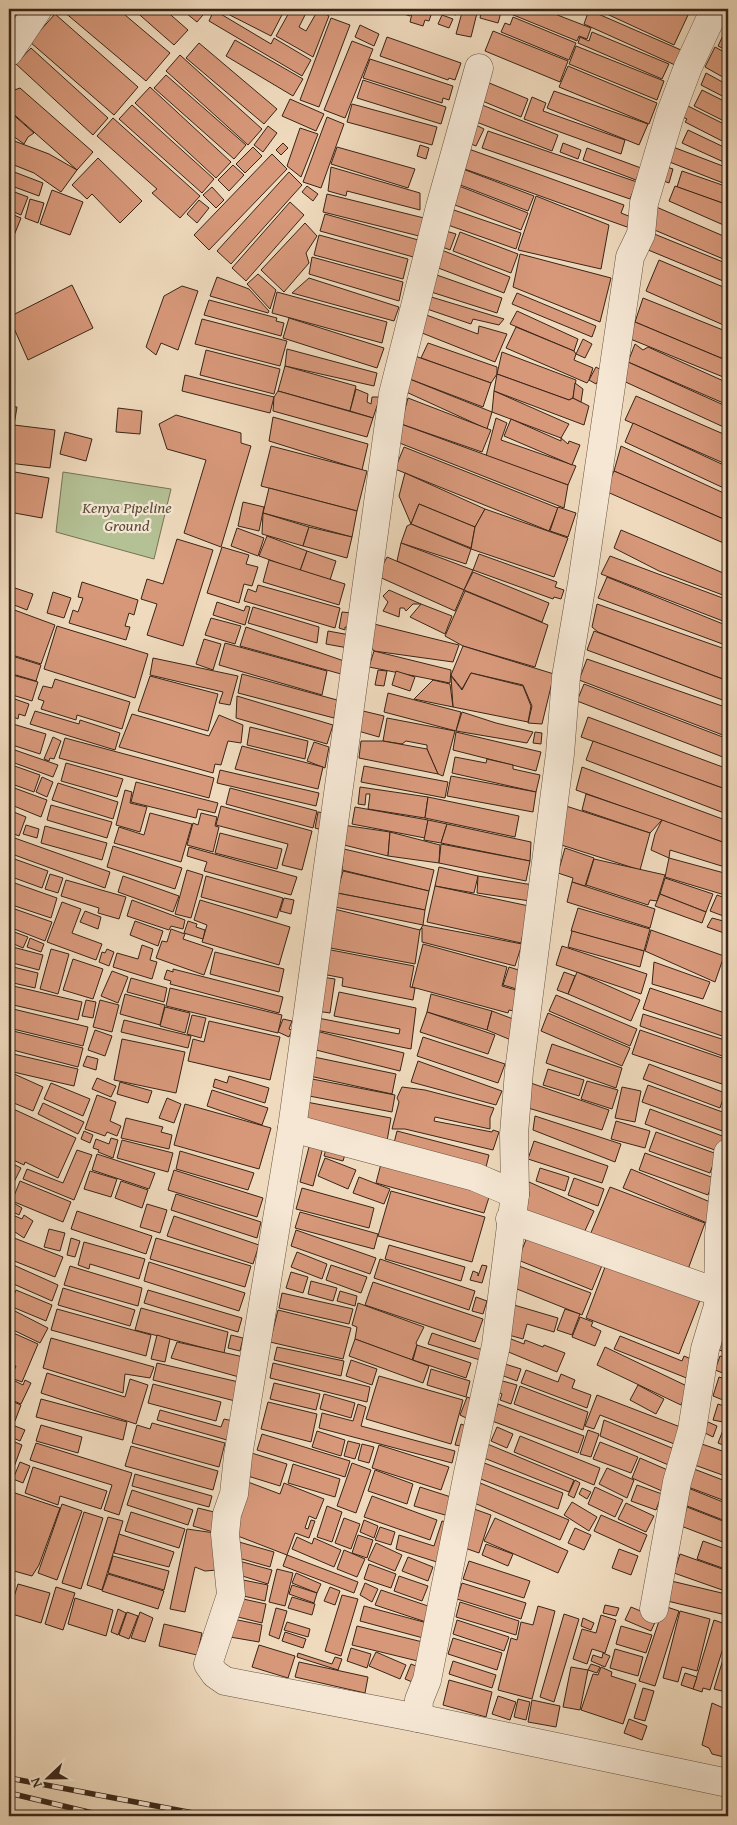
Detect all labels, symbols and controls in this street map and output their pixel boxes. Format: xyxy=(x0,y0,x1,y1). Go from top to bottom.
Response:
park label: Kenya Pipeline Ground xyxy=(81,495,172,537)
north arrow xyxy=(22,1752,72,1802)
text: N xyxy=(25,1774,47,1791)

